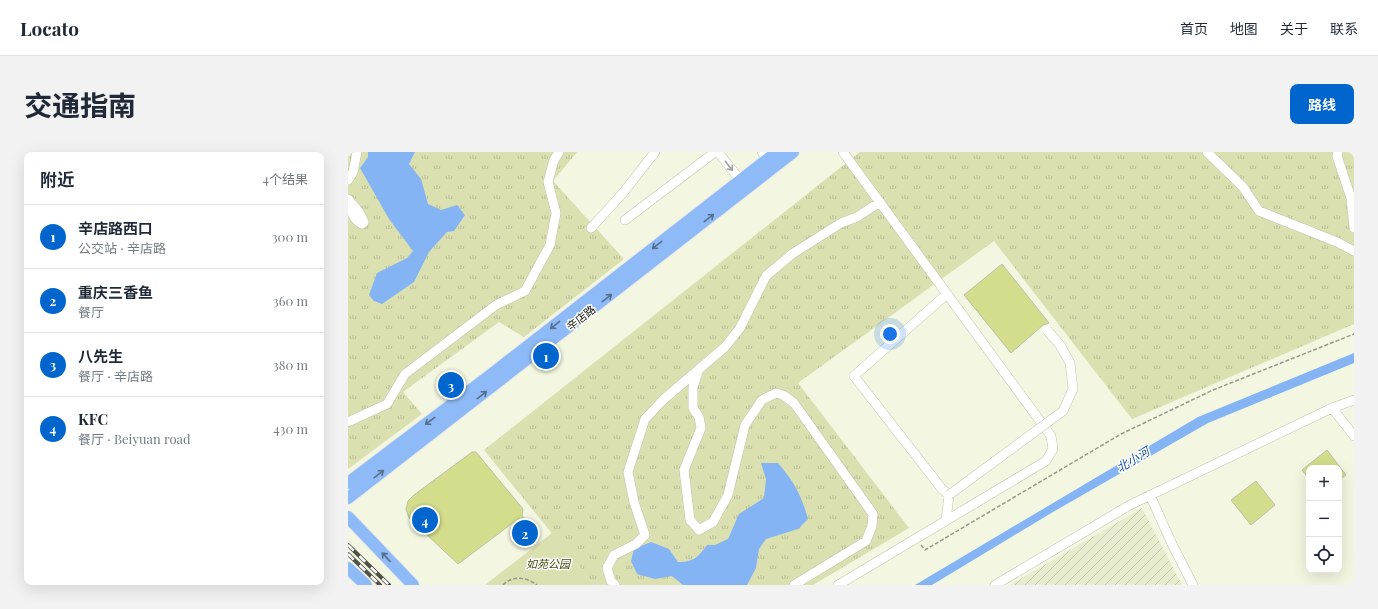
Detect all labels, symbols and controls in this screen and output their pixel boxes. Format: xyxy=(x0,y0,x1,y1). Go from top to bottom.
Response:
text: Locato xyxy=(20,15,79,41)
text: 首页 xyxy=(1180,19,1208,38)
text: 地图 xyxy=(1230,19,1258,38)
text: 关于 xyxy=(1280,19,1308,38)
text: 联系 xyxy=(1330,19,1358,38)
button: 路线 xyxy=(1290,84,1354,124)
text: 交通指南 xyxy=(24,86,136,123)
one-way arrow xyxy=(725,161,733,172)
text: 附近 xyxy=(40,168,74,190)
text: 4个结果 xyxy=(263,170,308,187)
one-way arrow xyxy=(704,213,715,222)
text: 辛店路西口 xyxy=(78,218,153,238)
text: 1 xyxy=(51,228,55,245)
text: 300 m xyxy=(272,228,308,245)
text: 公交站 · 辛店路 xyxy=(78,239,166,256)
one-way arrow xyxy=(652,240,663,249)
text: 重庆三香鱼 xyxy=(78,282,153,302)
text: 2 xyxy=(50,292,56,309)
text: 360 m xyxy=(273,292,308,309)
one-way arrow xyxy=(601,294,612,302)
street label: 辛店路 xyxy=(563,302,598,334)
text: 餐厅 xyxy=(78,303,104,320)
one-way arrow xyxy=(549,320,560,329)
your location xyxy=(880,324,900,344)
pin: 1 xyxy=(533,341,559,371)
text: 八先生 xyxy=(78,346,123,366)
text: 3 xyxy=(50,356,56,373)
text: 380 m xyxy=(273,356,308,373)
text: 餐厅 · 辛店路 xyxy=(78,367,153,384)
pin: 3 xyxy=(438,370,464,400)
one-way arrow xyxy=(477,390,488,399)
text: KFC xyxy=(78,409,108,429)
one-way arrow xyxy=(424,417,435,425)
text: 4 xyxy=(50,420,56,437)
text: 430 m xyxy=(273,420,308,437)
text: 餐厅 · Beiyuan road xyxy=(78,430,191,447)
water label: 北小河 xyxy=(1113,442,1154,475)
map controls xyxy=(1306,465,1342,573)
button: + xyxy=(1306,465,1342,501)
one-way arrow xyxy=(373,470,384,478)
button: − xyxy=(1306,501,1342,537)
pin: 4 xyxy=(412,505,438,535)
pin: 2 xyxy=(512,518,538,548)
button: locate xyxy=(1306,537,1342,573)
one-way arrow xyxy=(381,552,391,562)
park label: 如苑公园 xyxy=(526,556,572,571)

